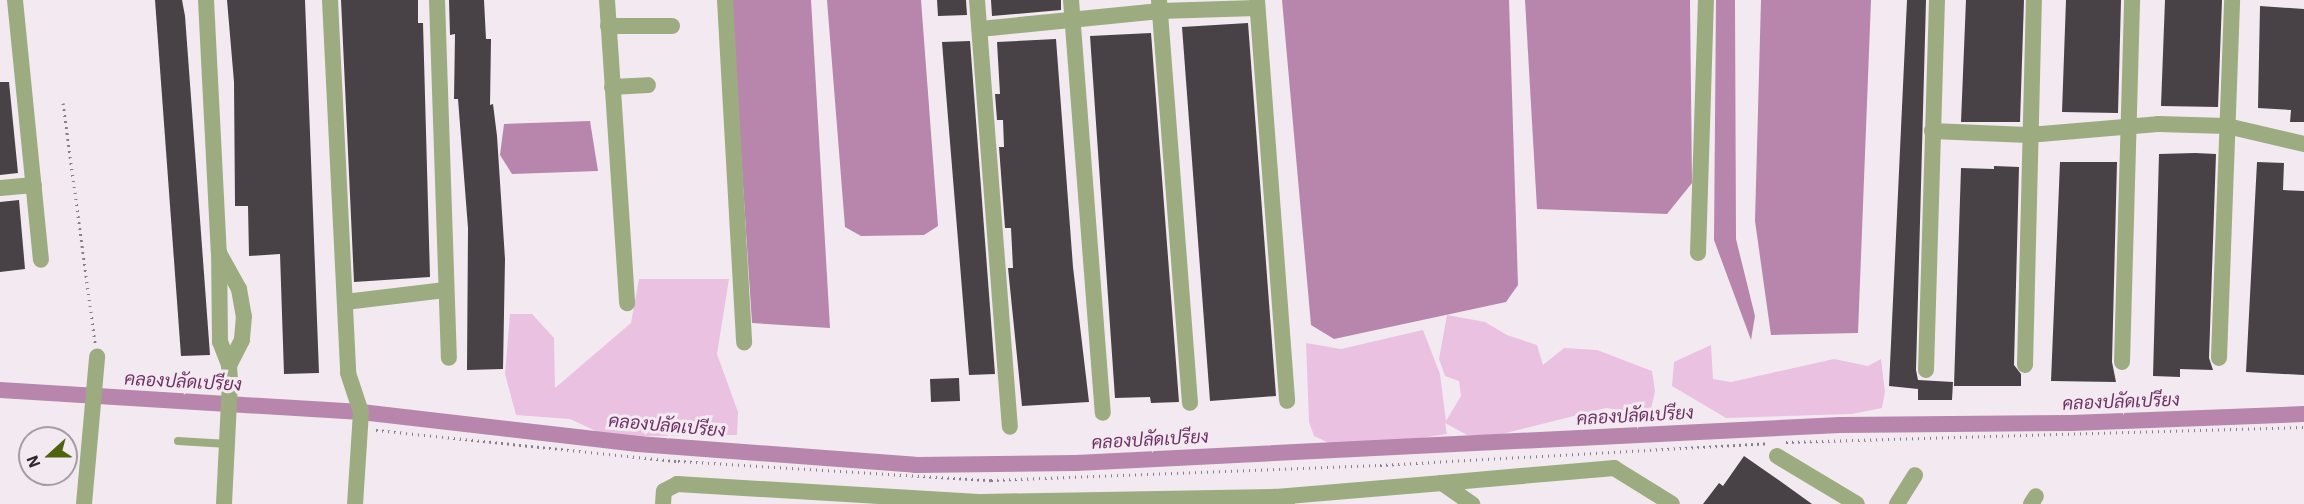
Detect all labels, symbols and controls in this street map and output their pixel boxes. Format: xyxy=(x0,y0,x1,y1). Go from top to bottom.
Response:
water label: คลองปลัดเปรียง xyxy=(124,368,242,396)
water label: คลองปลัดเปรียง xyxy=(2062,389,2180,415)
water label: คลองปลัดเปรียง xyxy=(1576,402,1694,430)
water label: คลองปลัดเปรียง xyxy=(608,410,726,442)
north arrow xyxy=(18,426,78,486)
water label: คลองปลัดเปรียง xyxy=(1091,426,1209,454)
text: N xyxy=(22,453,44,471)

